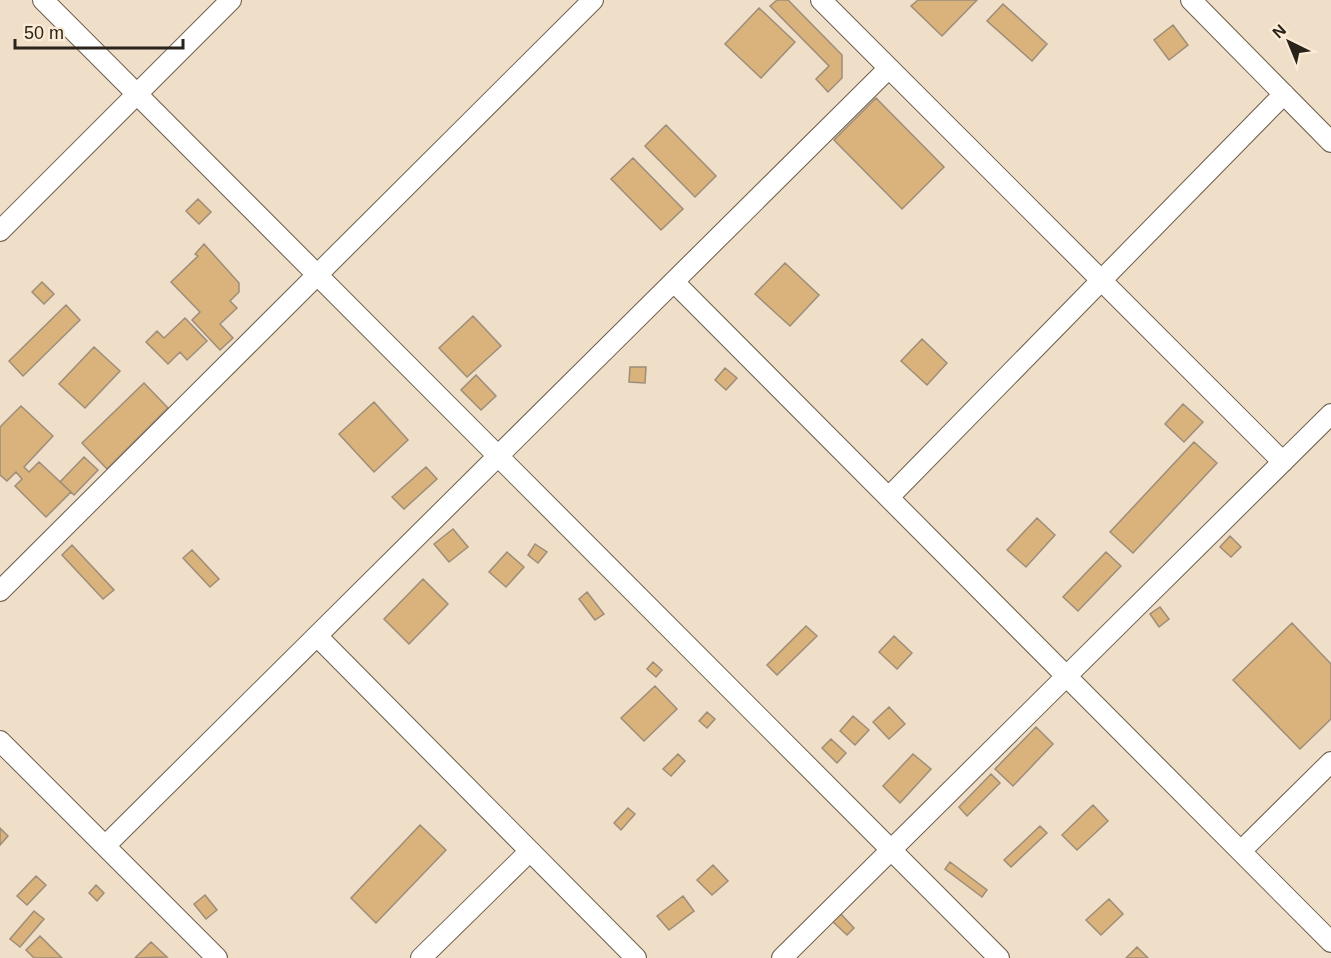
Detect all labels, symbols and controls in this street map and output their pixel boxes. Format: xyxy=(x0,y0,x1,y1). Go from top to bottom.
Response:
scale bar xyxy=(15,12,183,50)
north arrow xyxy=(1259,12,1319,72)
text: N xyxy=(1269,21,1289,42)
text: 50 m xyxy=(24,23,64,43)

